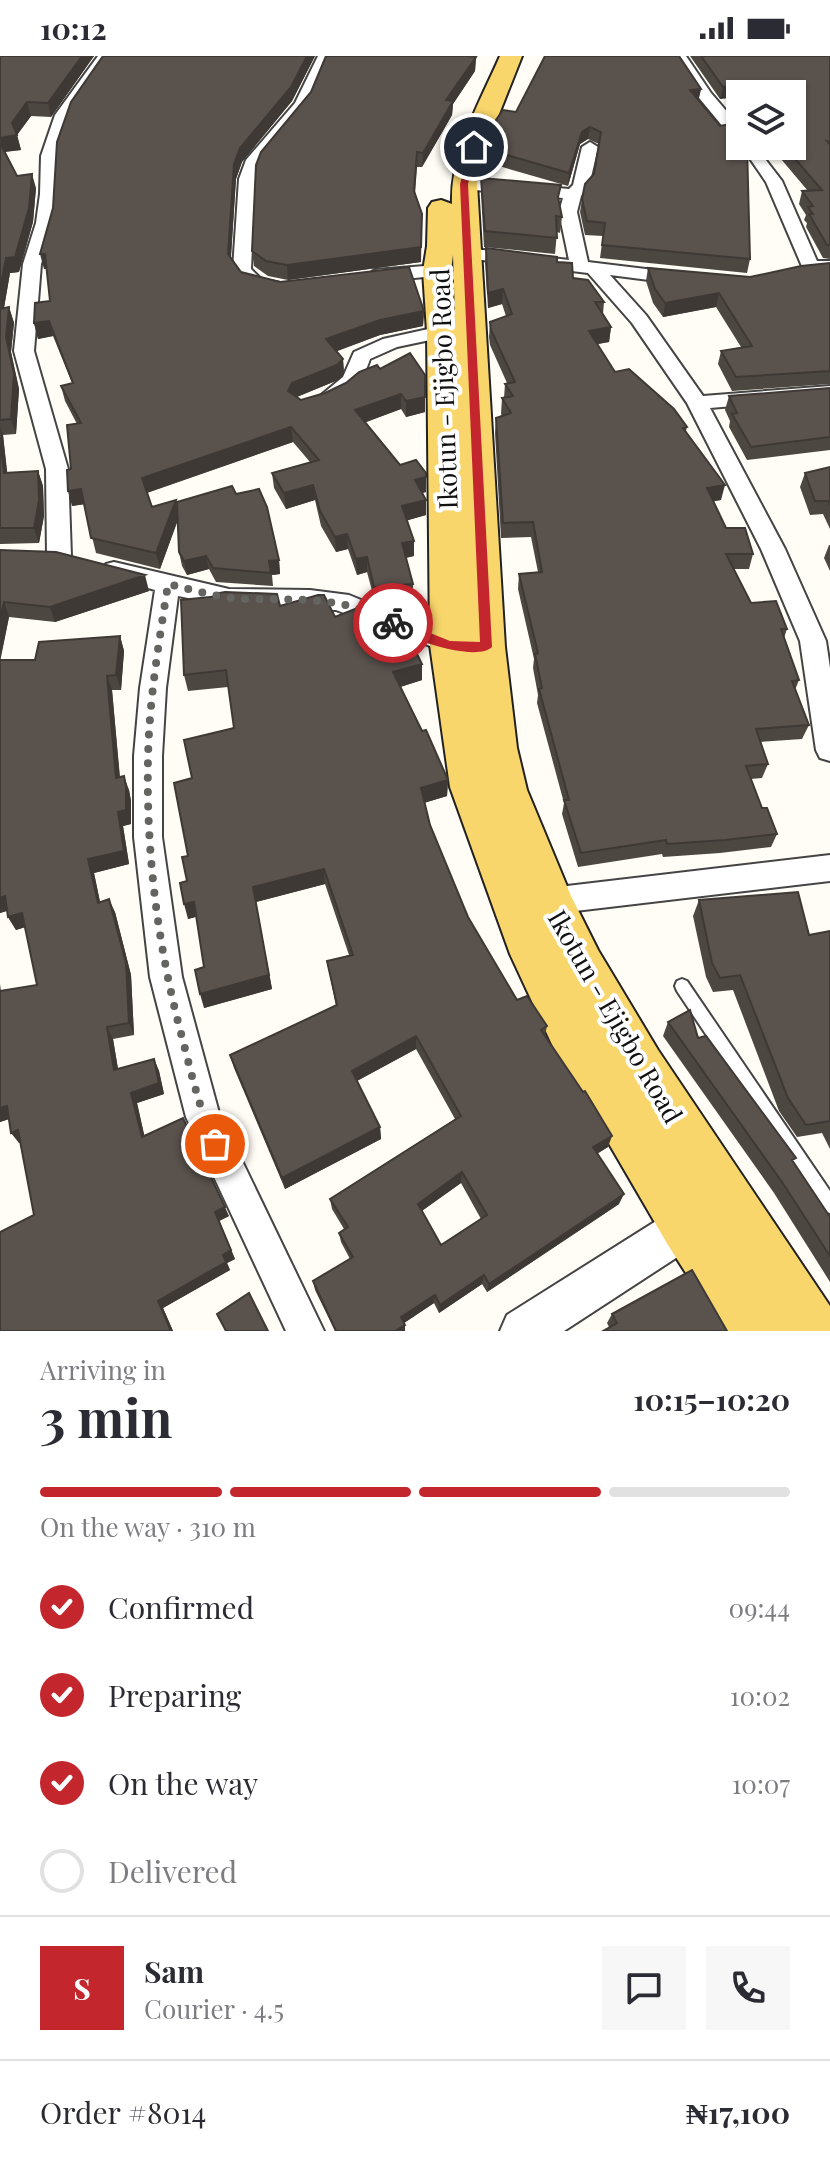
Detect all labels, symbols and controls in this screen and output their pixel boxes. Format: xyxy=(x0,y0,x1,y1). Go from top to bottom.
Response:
text: 10:12 xyxy=(40,8,107,48)
map controls xyxy=(726,80,806,160)
button: layers xyxy=(726,80,806,160)
pin xyxy=(440,113,508,181)
icon: home xyxy=(452,125,496,169)
street label: Ikotun - Ejigbo Road xyxy=(421,268,465,510)
courier xyxy=(353,583,433,663)
icon: bike xyxy=(371,601,415,645)
street label: Ikotun - Ejigbo Road xyxy=(541,903,691,1129)
pin xyxy=(181,1110,249,1178)
icon: bag xyxy=(193,1122,237,1166)
text: Arriving in xyxy=(40,1352,166,1387)
text: 10:15–10:20 xyxy=(633,1379,790,1419)
text: 3 min xyxy=(40,1382,173,1451)
text: On the way · 310 m xyxy=(40,1509,256,1544)
icon: check xyxy=(40,1585,84,1629)
text: Confirmed xyxy=(108,1587,254,1627)
text: 09:44 xyxy=(729,1590,790,1625)
icon: check xyxy=(40,1673,84,1717)
text: Preparing xyxy=(108,1675,241,1715)
text: 10:02 xyxy=(730,1678,790,1713)
icon: check xyxy=(40,1761,84,1805)
text: On the way xyxy=(108,1763,258,1803)
text: 10:07 xyxy=(732,1766,790,1801)
text: Delivered xyxy=(108,1851,237,1891)
button: chat xyxy=(602,1946,686,2030)
button: phone xyxy=(706,1946,790,2030)
text: Sam xyxy=(144,1951,204,1991)
text: S xyxy=(73,1968,91,2008)
text: Courier · 4.5 xyxy=(144,1991,284,2026)
text: Order #8014 xyxy=(40,2092,206,2132)
text: ₦17,100 xyxy=(686,2092,790,2132)

